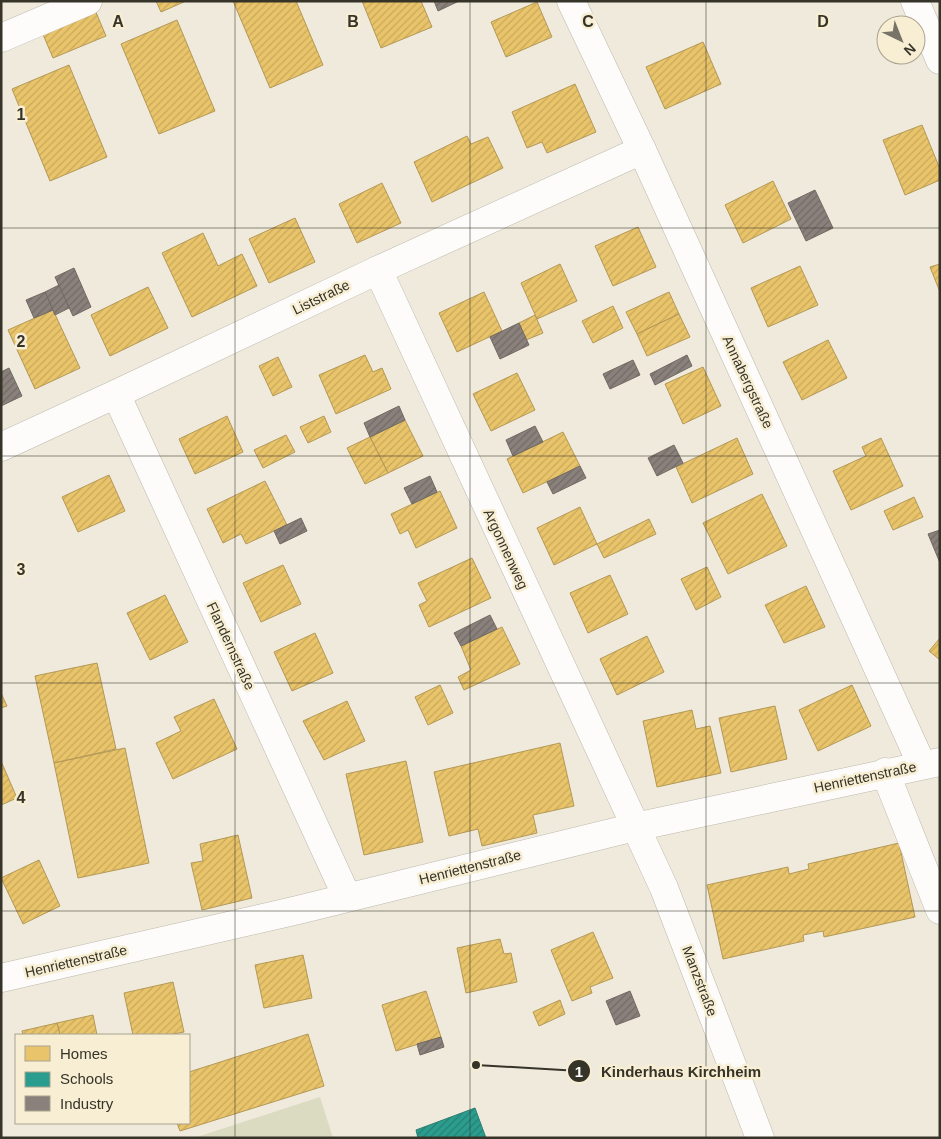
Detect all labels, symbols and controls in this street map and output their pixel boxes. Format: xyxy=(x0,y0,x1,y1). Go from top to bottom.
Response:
text: A xyxy=(112,13,124,30)
text: B xyxy=(347,13,359,30)
text: C xyxy=(582,13,594,30)
text: D xyxy=(817,13,829,30)
north arrow xyxy=(876,15,926,65)
text: N xyxy=(901,40,919,59)
text: 1 xyxy=(17,106,26,123)
street label: Liststraße xyxy=(290,276,352,318)
text: 2 xyxy=(17,333,26,350)
street label: Annabergstraße xyxy=(720,333,777,431)
street label: Argonnenweg xyxy=(480,506,532,592)
text: 3 xyxy=(17,561,26,578)
street label: Flandernstraße xyxy=(204,600,258,693)
street label: Henriettenstraße xyxy=(812,758,918,796)
text: 4 xyxy=(17,789,26,806)
street label: Henriettenstraße xyxy=(417,847,523,887)
street label: Henriettenstraße xyxy=(23,941,129,981)
street label: Manzstraße xyxy=(679,944,721,1019)
legend xyxy=(15,1034,190,1124)
text: Homes xyxy=(60,1045,108,1062)
callout: Kinderhaus Kirchheim xyxy=(566,1056,771,1086)
text: 1 xyxy=(575,1063,583,1080)
text: Kinderhaus Kirchheim xyxy=(601,1063,761,1080)
text: Schools xyxy=(60,1070,113,1087)
text: Industry xyxy=(60,1095,114,1112)

